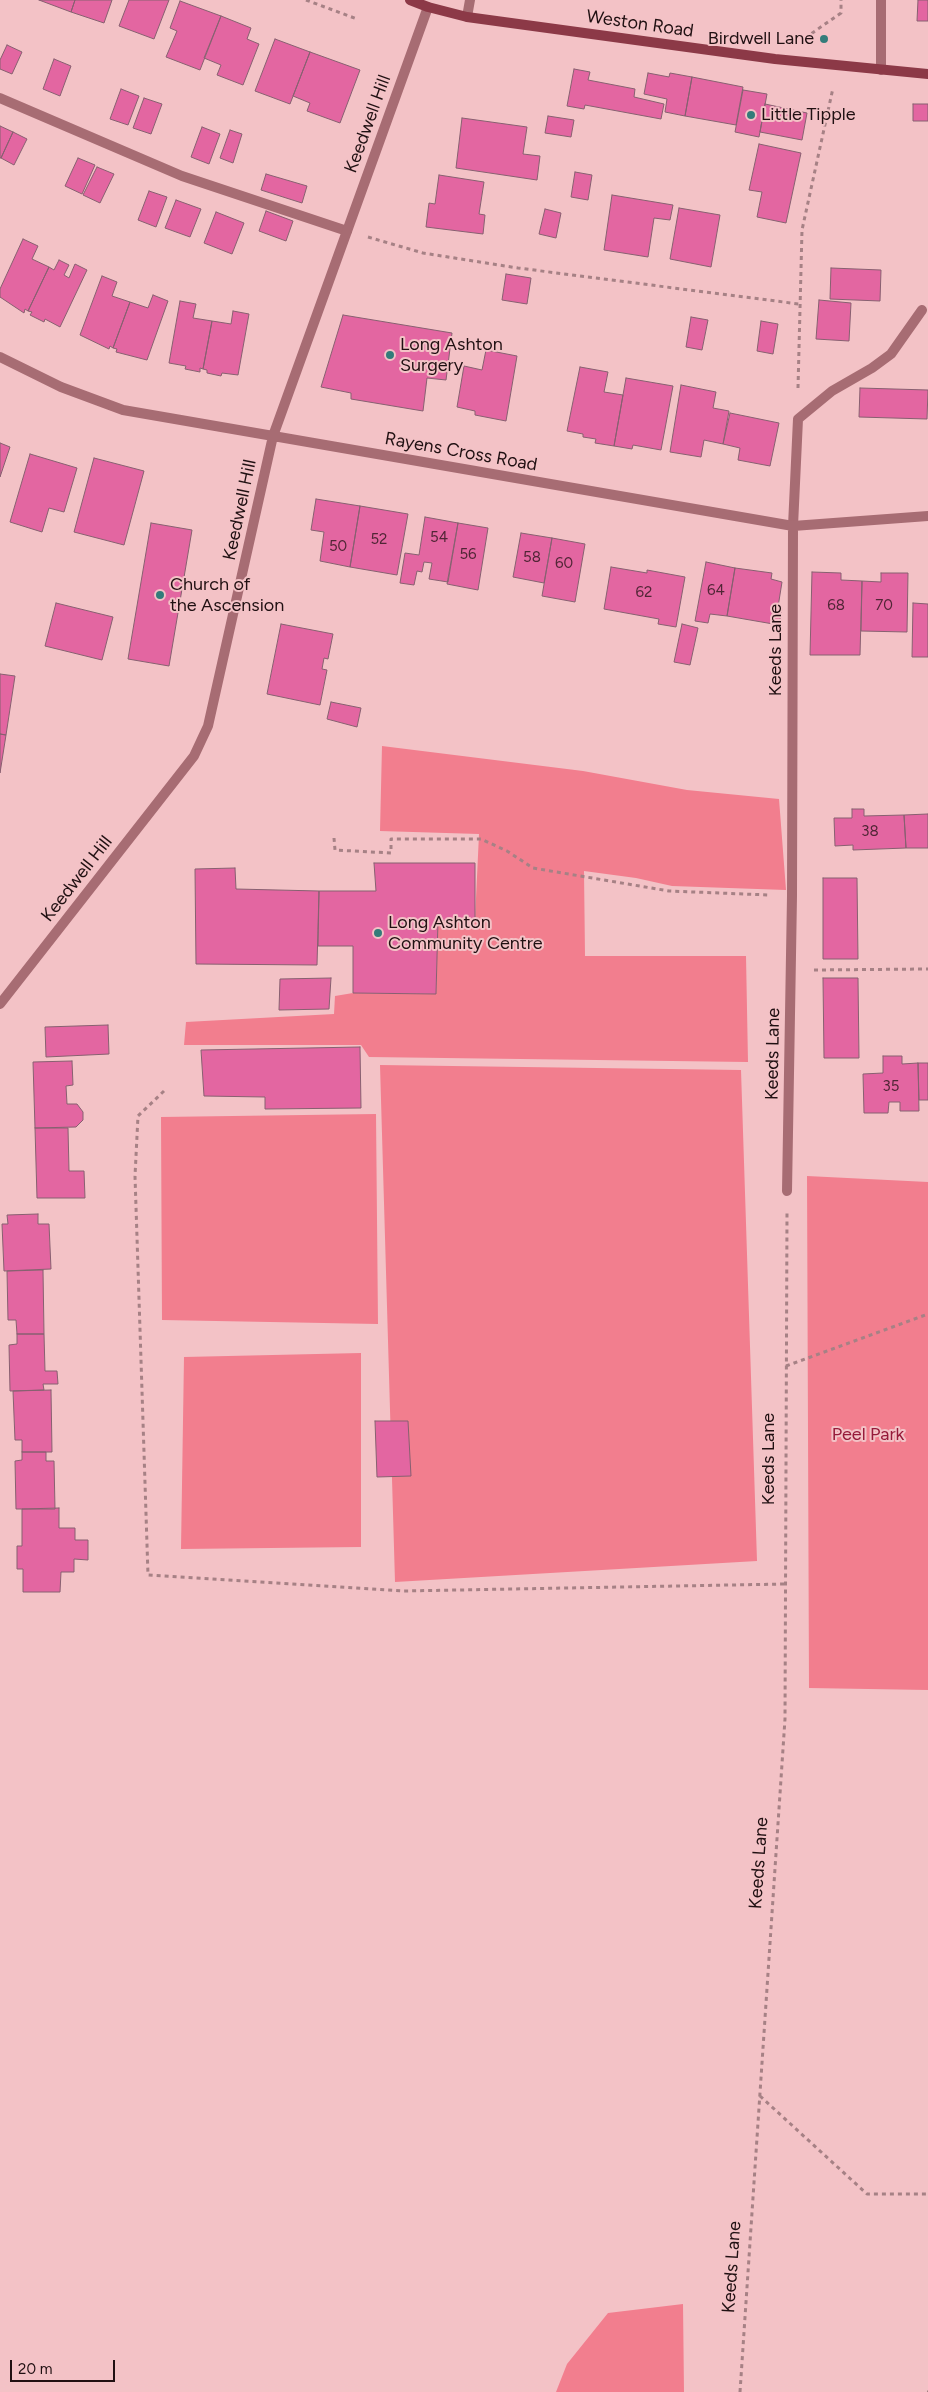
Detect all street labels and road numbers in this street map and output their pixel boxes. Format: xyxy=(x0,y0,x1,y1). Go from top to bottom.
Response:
street label: Weston Road xyxy=(585,6,695,42)
street label: Keedwell Hill xyxy=(340,72,396,176)
street label: Rayens Cross Road xyxy=(383,428,539,476)
street label: Keedwell Hill xyxy=(219,458,261,562)
street label: Keeds Lane xyxy=(765,604,787,696)
street label: Keedwell Hill xyxy=(37,832,117,926)
street label: Keeds Lane xyxy=(761,1008,785,1100)
street label: Keeds Lane xyxy=(758,1413,780,1505)
street label: Keeds Lane xyxy=(745,1816,773,1910)
street label: Keeds Lane xyxy=(718,2220,746,2314)

